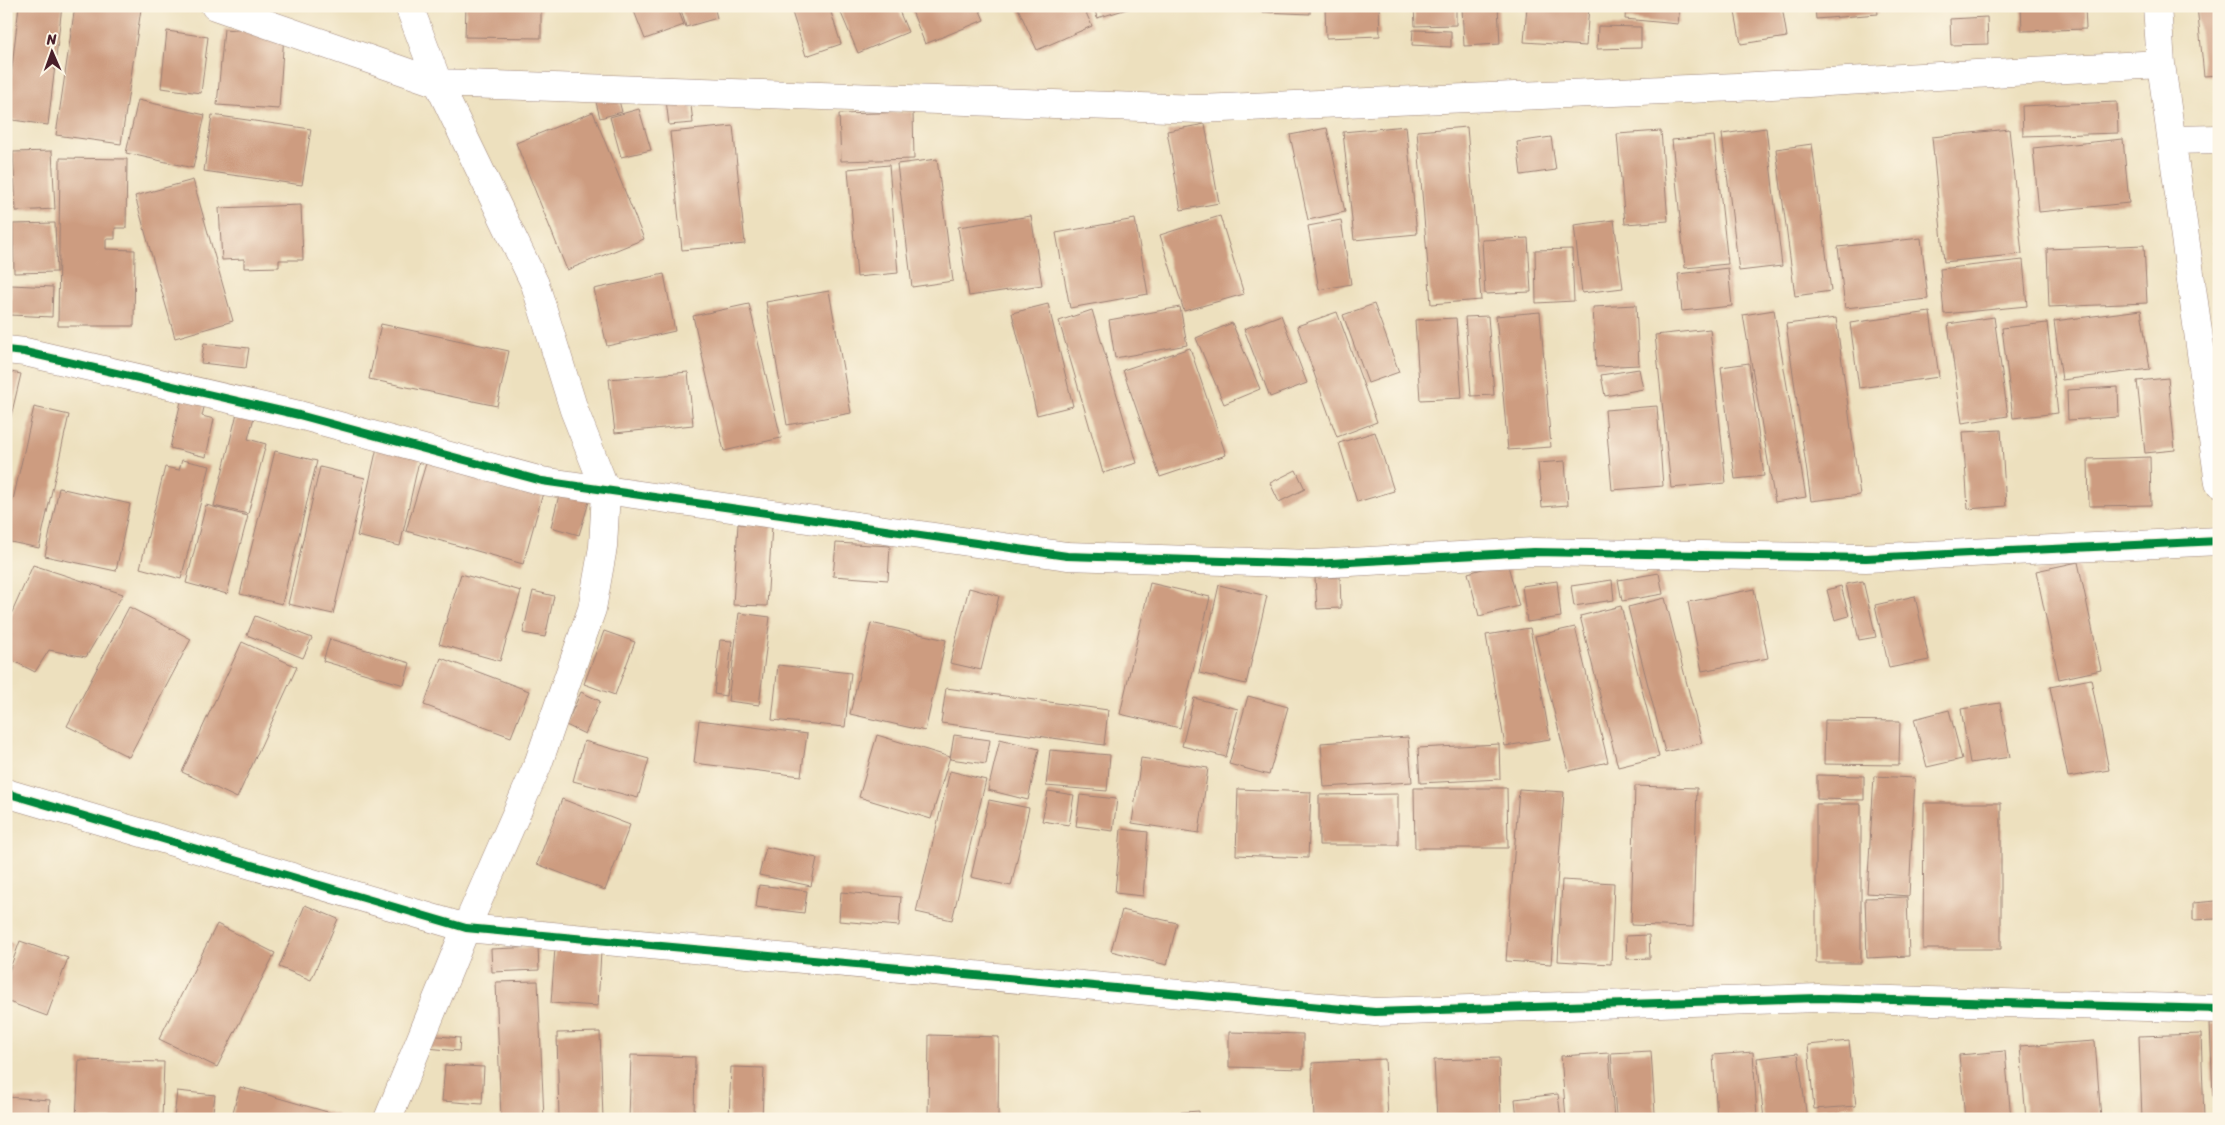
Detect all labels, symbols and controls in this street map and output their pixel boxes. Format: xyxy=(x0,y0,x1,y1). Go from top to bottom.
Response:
text: N xyxy=(45,27,57,52)
north arrow xyxy=(28,28,78,78)

